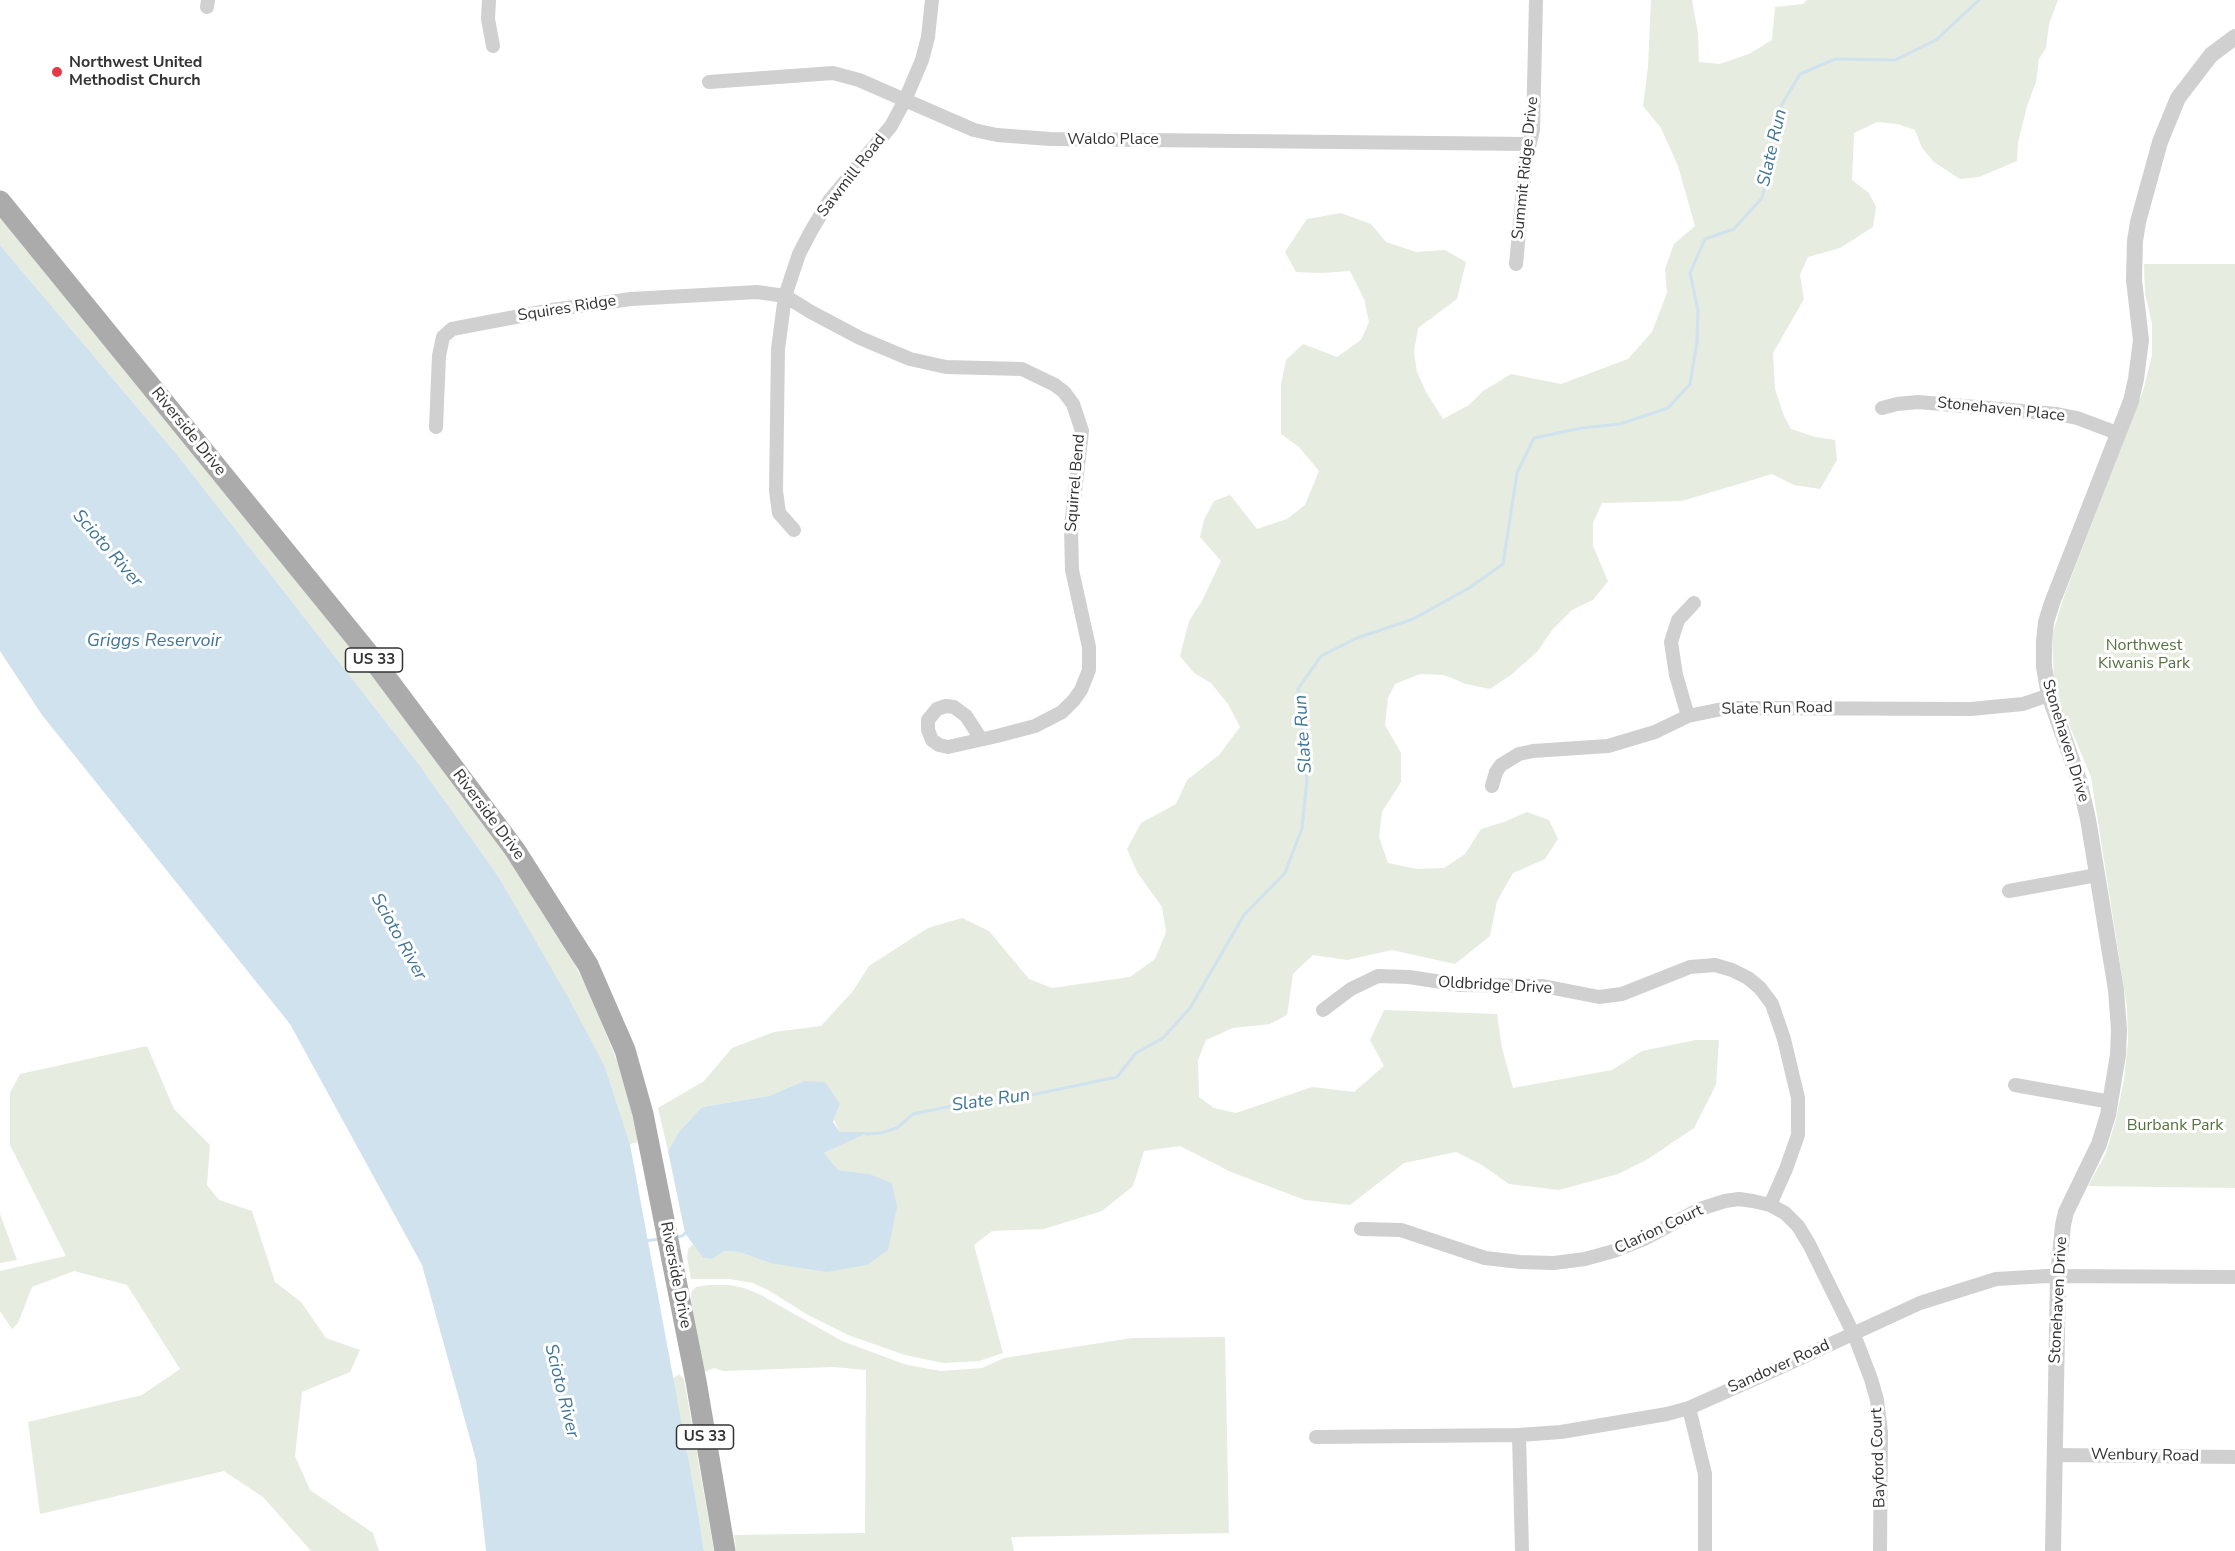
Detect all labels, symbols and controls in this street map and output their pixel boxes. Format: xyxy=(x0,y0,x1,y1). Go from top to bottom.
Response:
place label: Northwest United Methodist Church xyxy=(69,53,202,91)
marker: Northwest United Methodist Church xyxy=(50,65,64,79)
street label: Summit Ridge Drive xyxy=(1509,96,1543,240)
water label: Slate Run xyxy=(1754,107,1792,189)
street label: Waldo Place xyxy=(1067,130,1159,150)
street label: Sawmill Road xyxy=(814,131,890,221)
street label: Squires Ridge xyxy=(516,292,618,326)
street label: Riverside Drive xyxy=(147,384,229,480)
street label: Stonehaven Place xyxy=(1936,394,2066,426)
street label: Squirrel Bend xyxy=(1062,433,1090,533)
water label: Scioto River xyxy=(67,506,147,592)
water label: Griggs Reservoir xyxy=(87,631,221,653)
park label: Northwest Kiwanis Park xyxy=(2098,636,2190,674)
road number: US 33 xyxy=(346,648,403,672)
street label: Stonehaven Drive xyxy=(2037,677,2093,805)
water label: Slate Run xyxy=(1290,694,1318,774)
street label: Slate Run Road xyxy=(1721,698,1833,720)
street label: Riverside Drive xyxy=(448,766,528,864)
water label: Scioto River xyxy=(365,890,431,984)
street label: Oldbridge Drive xyxy=(1437,973,1553,999)
water label: Slate Run xyxy=(951,1085,1031,1117)
park label: Burbank Park xyxy=(2127,1116,2223,1136)
street label: Clarion Court xyxy=(1612,1201,1706,1259)
street label: Riverside Drive xyxy=(655,1220,695,1330)
street label: Stonehaven Drive xyxy=(2046,1236,2072,1364)
street label: Sandover Road xyxy=(1725,1336,1833,1398)
water label: Scioto River xyxy=(539,1342,583,1440)
street label: Bayford Court xyxy=(1868,1407,1890,1509)
road number: US 33 xyxy=(676,1425,734,1449)
street label: Wenbury Road xyxy=(2091,1445,2199,1467)

